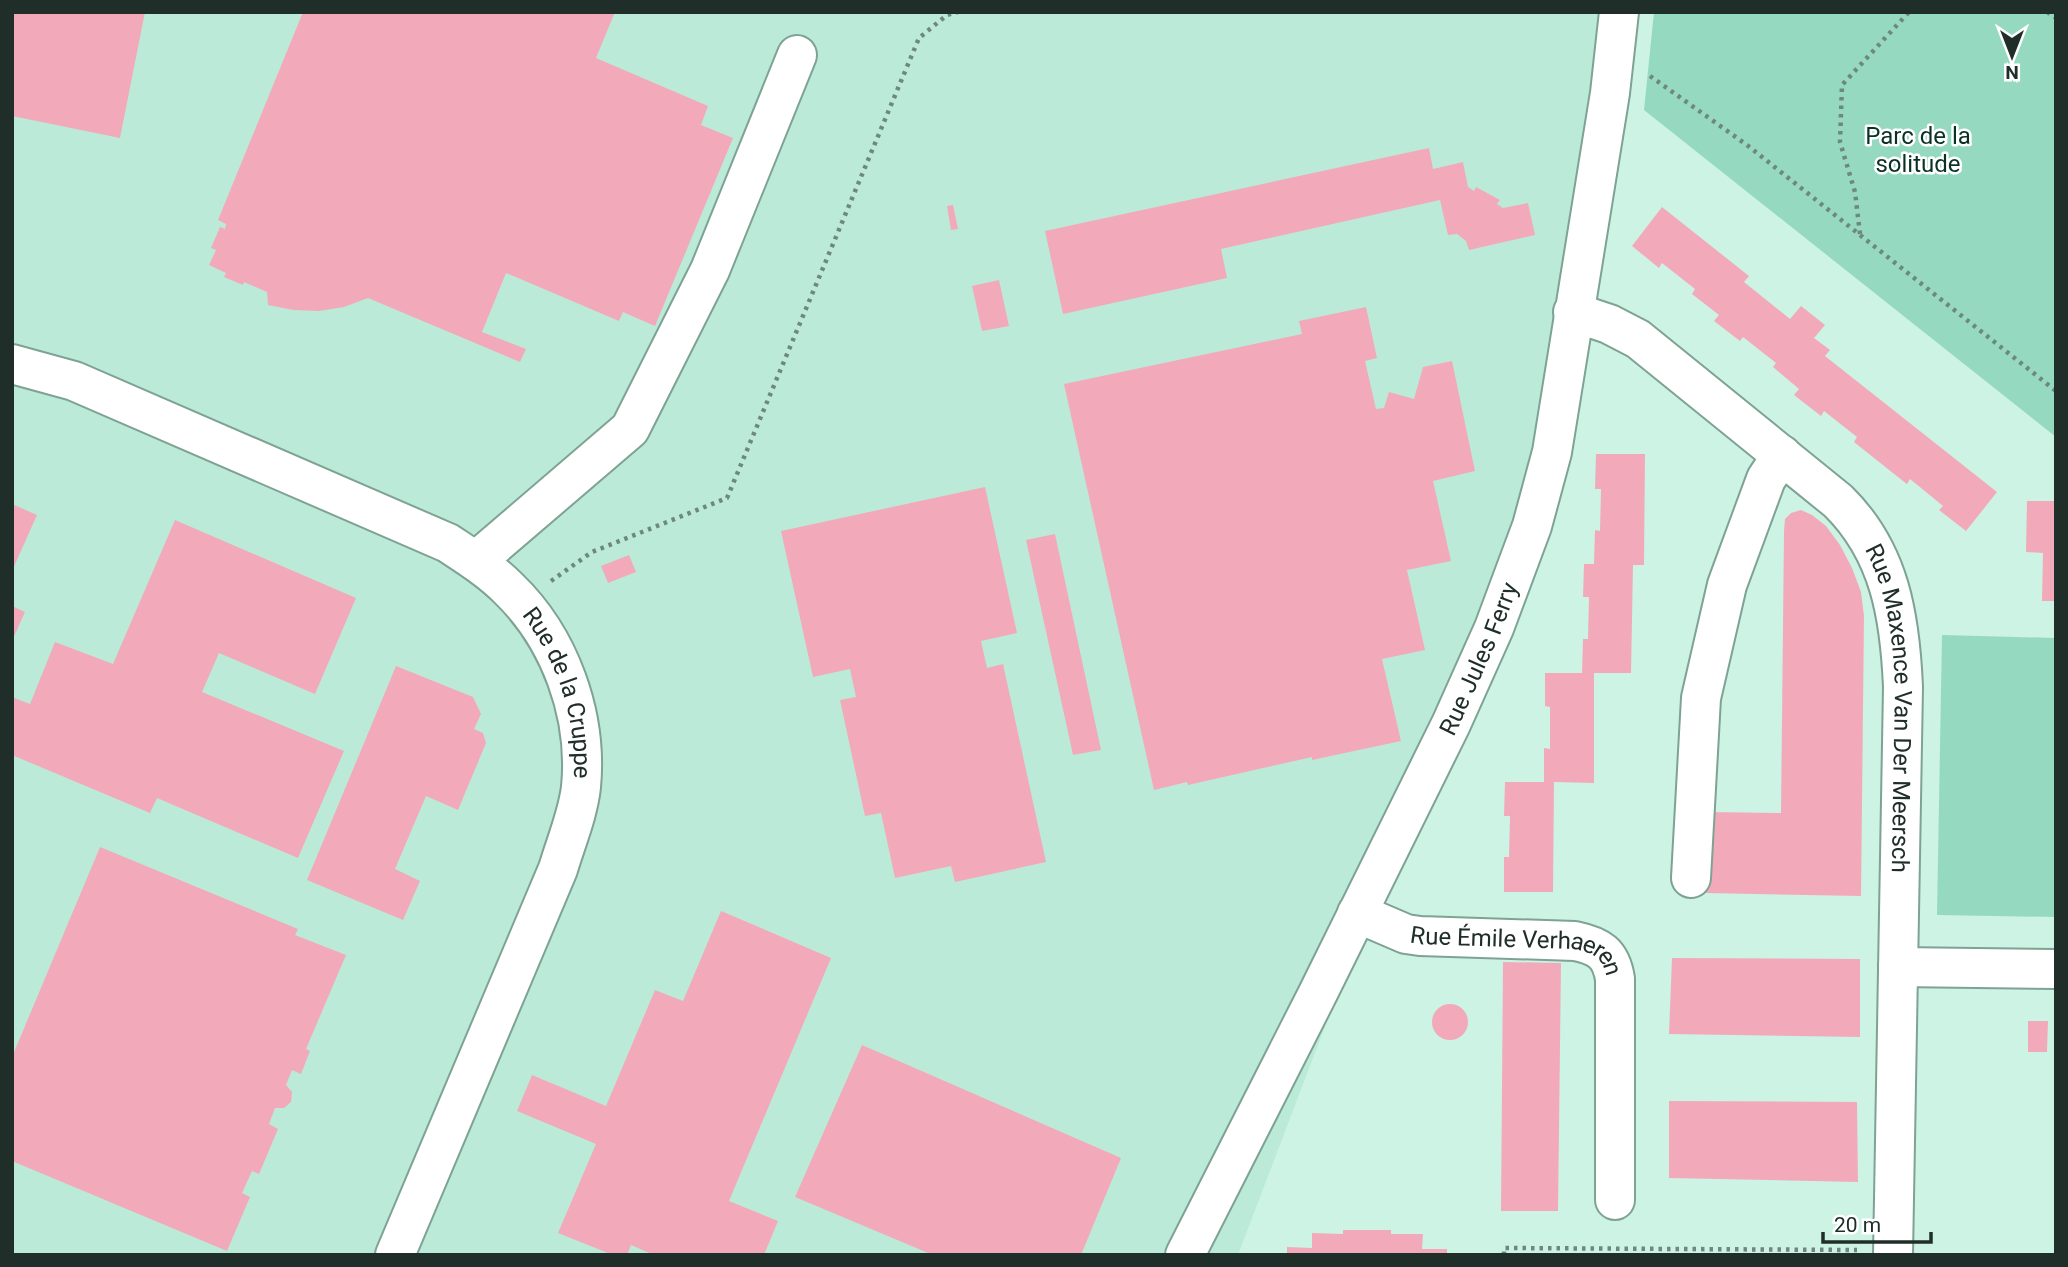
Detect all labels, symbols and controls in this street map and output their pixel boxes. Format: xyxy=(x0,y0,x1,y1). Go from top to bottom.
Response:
north arrow xyxy=(1977,21,2047,91)
text: N xyxy=(2005,61,2019,84)
park label: Parc de la solitude xyxy=(1865,122,1971,178)
street label: Rue Maxence Van Der Meersch xyxy=(1859,539,1917,873)
street label: Rue Jules Ferry xyxy=(1434,578,1524,740)
street label: Rue de la Cruppe xyxy=(517,602,596,779)
street label: Rue Émile Verhaeren xyxy=(1408,921,1628,979)
scale bar xyxy=(1823,1200,1932,1244)
text: 20 m xyxy=(1834,1213,1881,1237)

